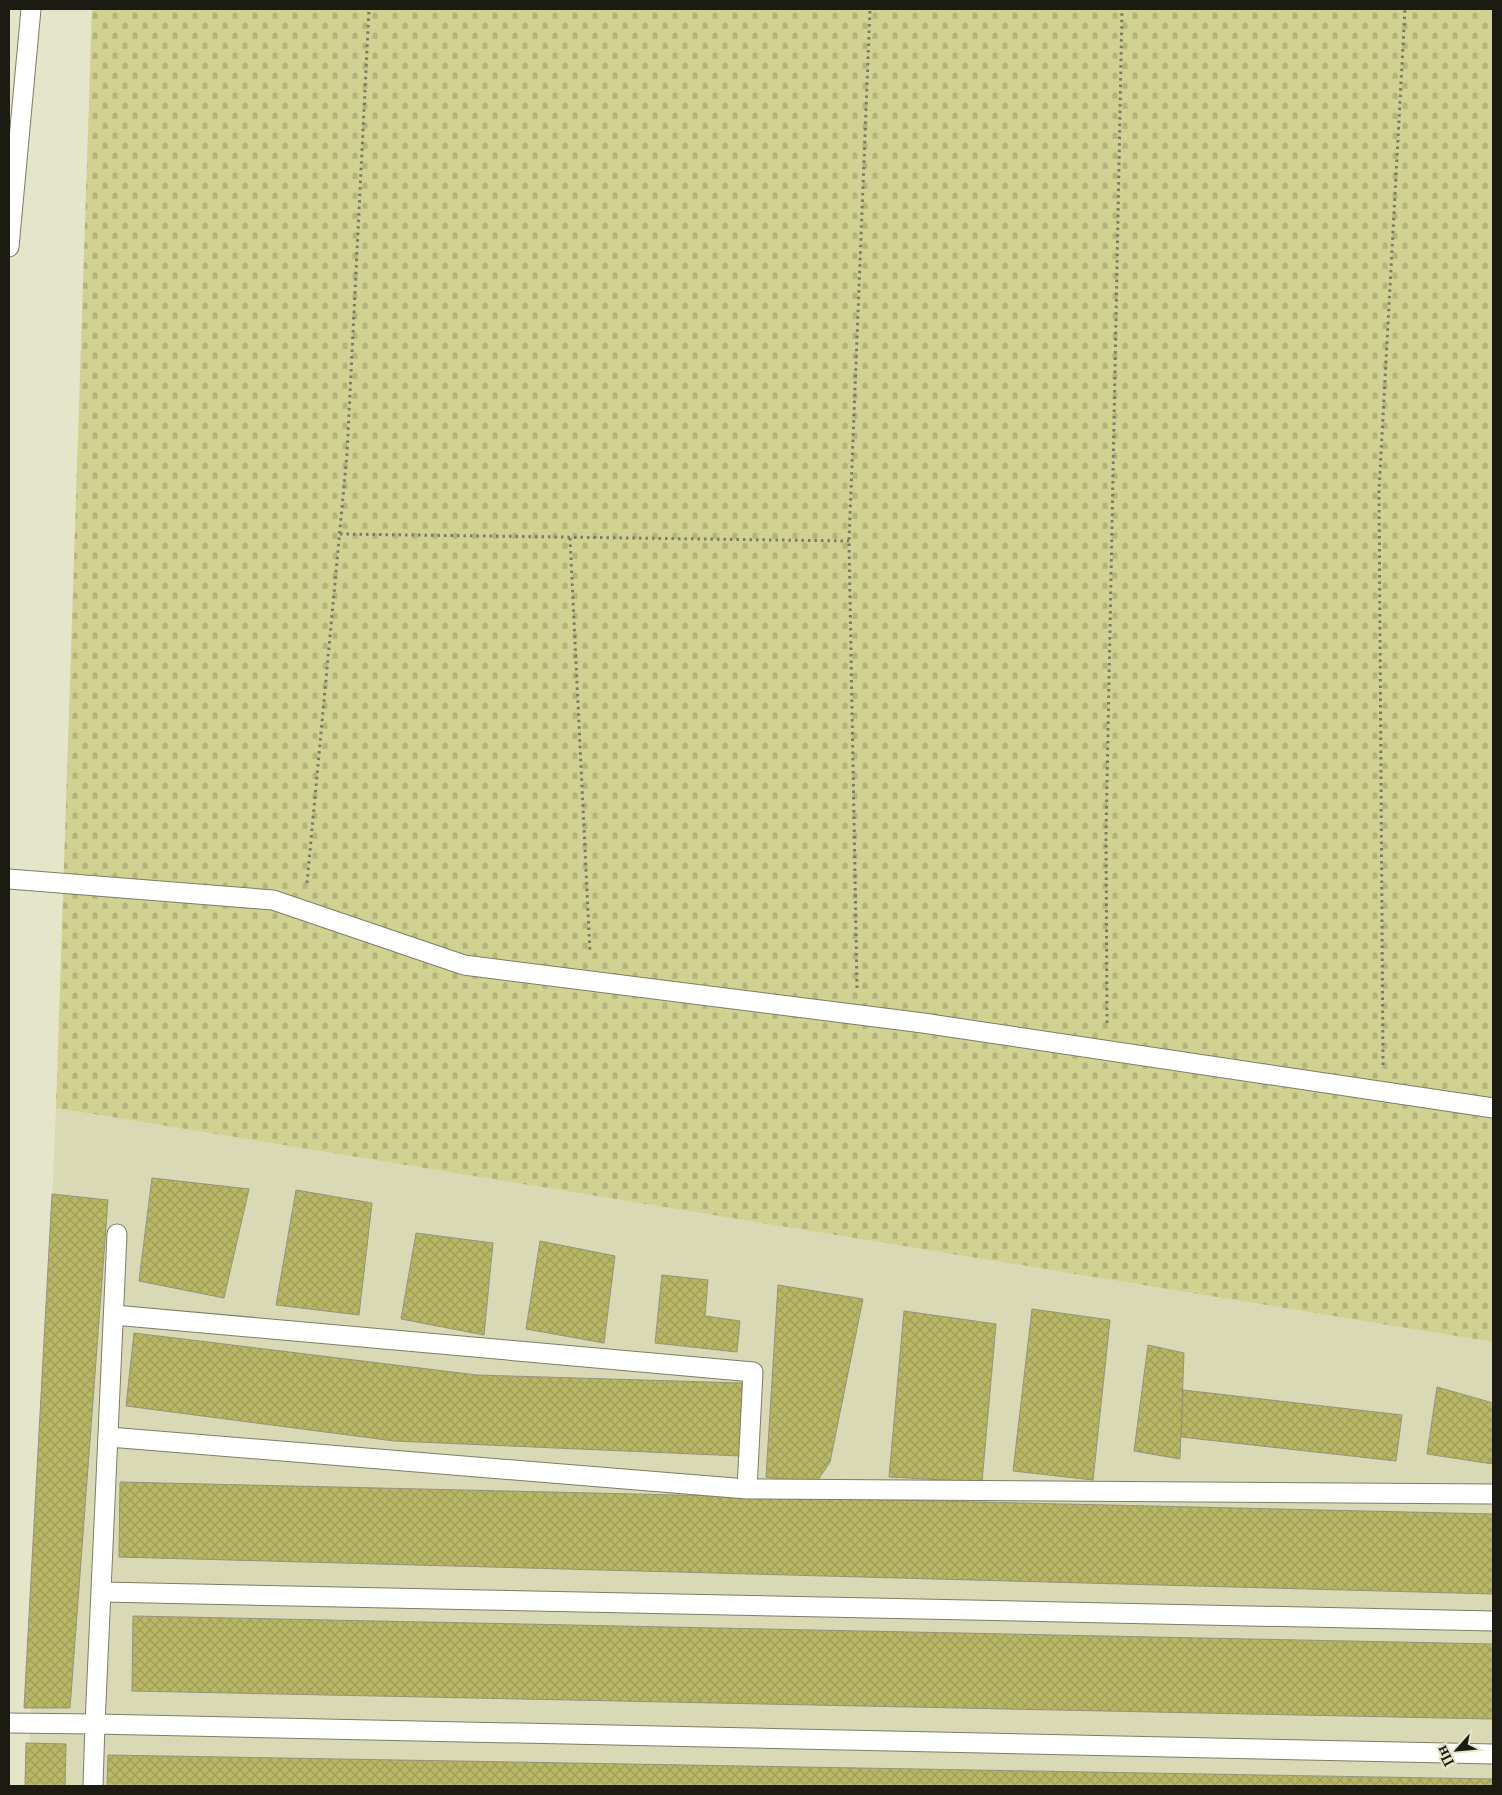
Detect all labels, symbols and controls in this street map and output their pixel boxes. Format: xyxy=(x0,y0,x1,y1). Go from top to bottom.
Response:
north arrow xyxy=(1432,1725,1482,1775)
text: Пн xyxy=(1433,1742,1458,1769)

